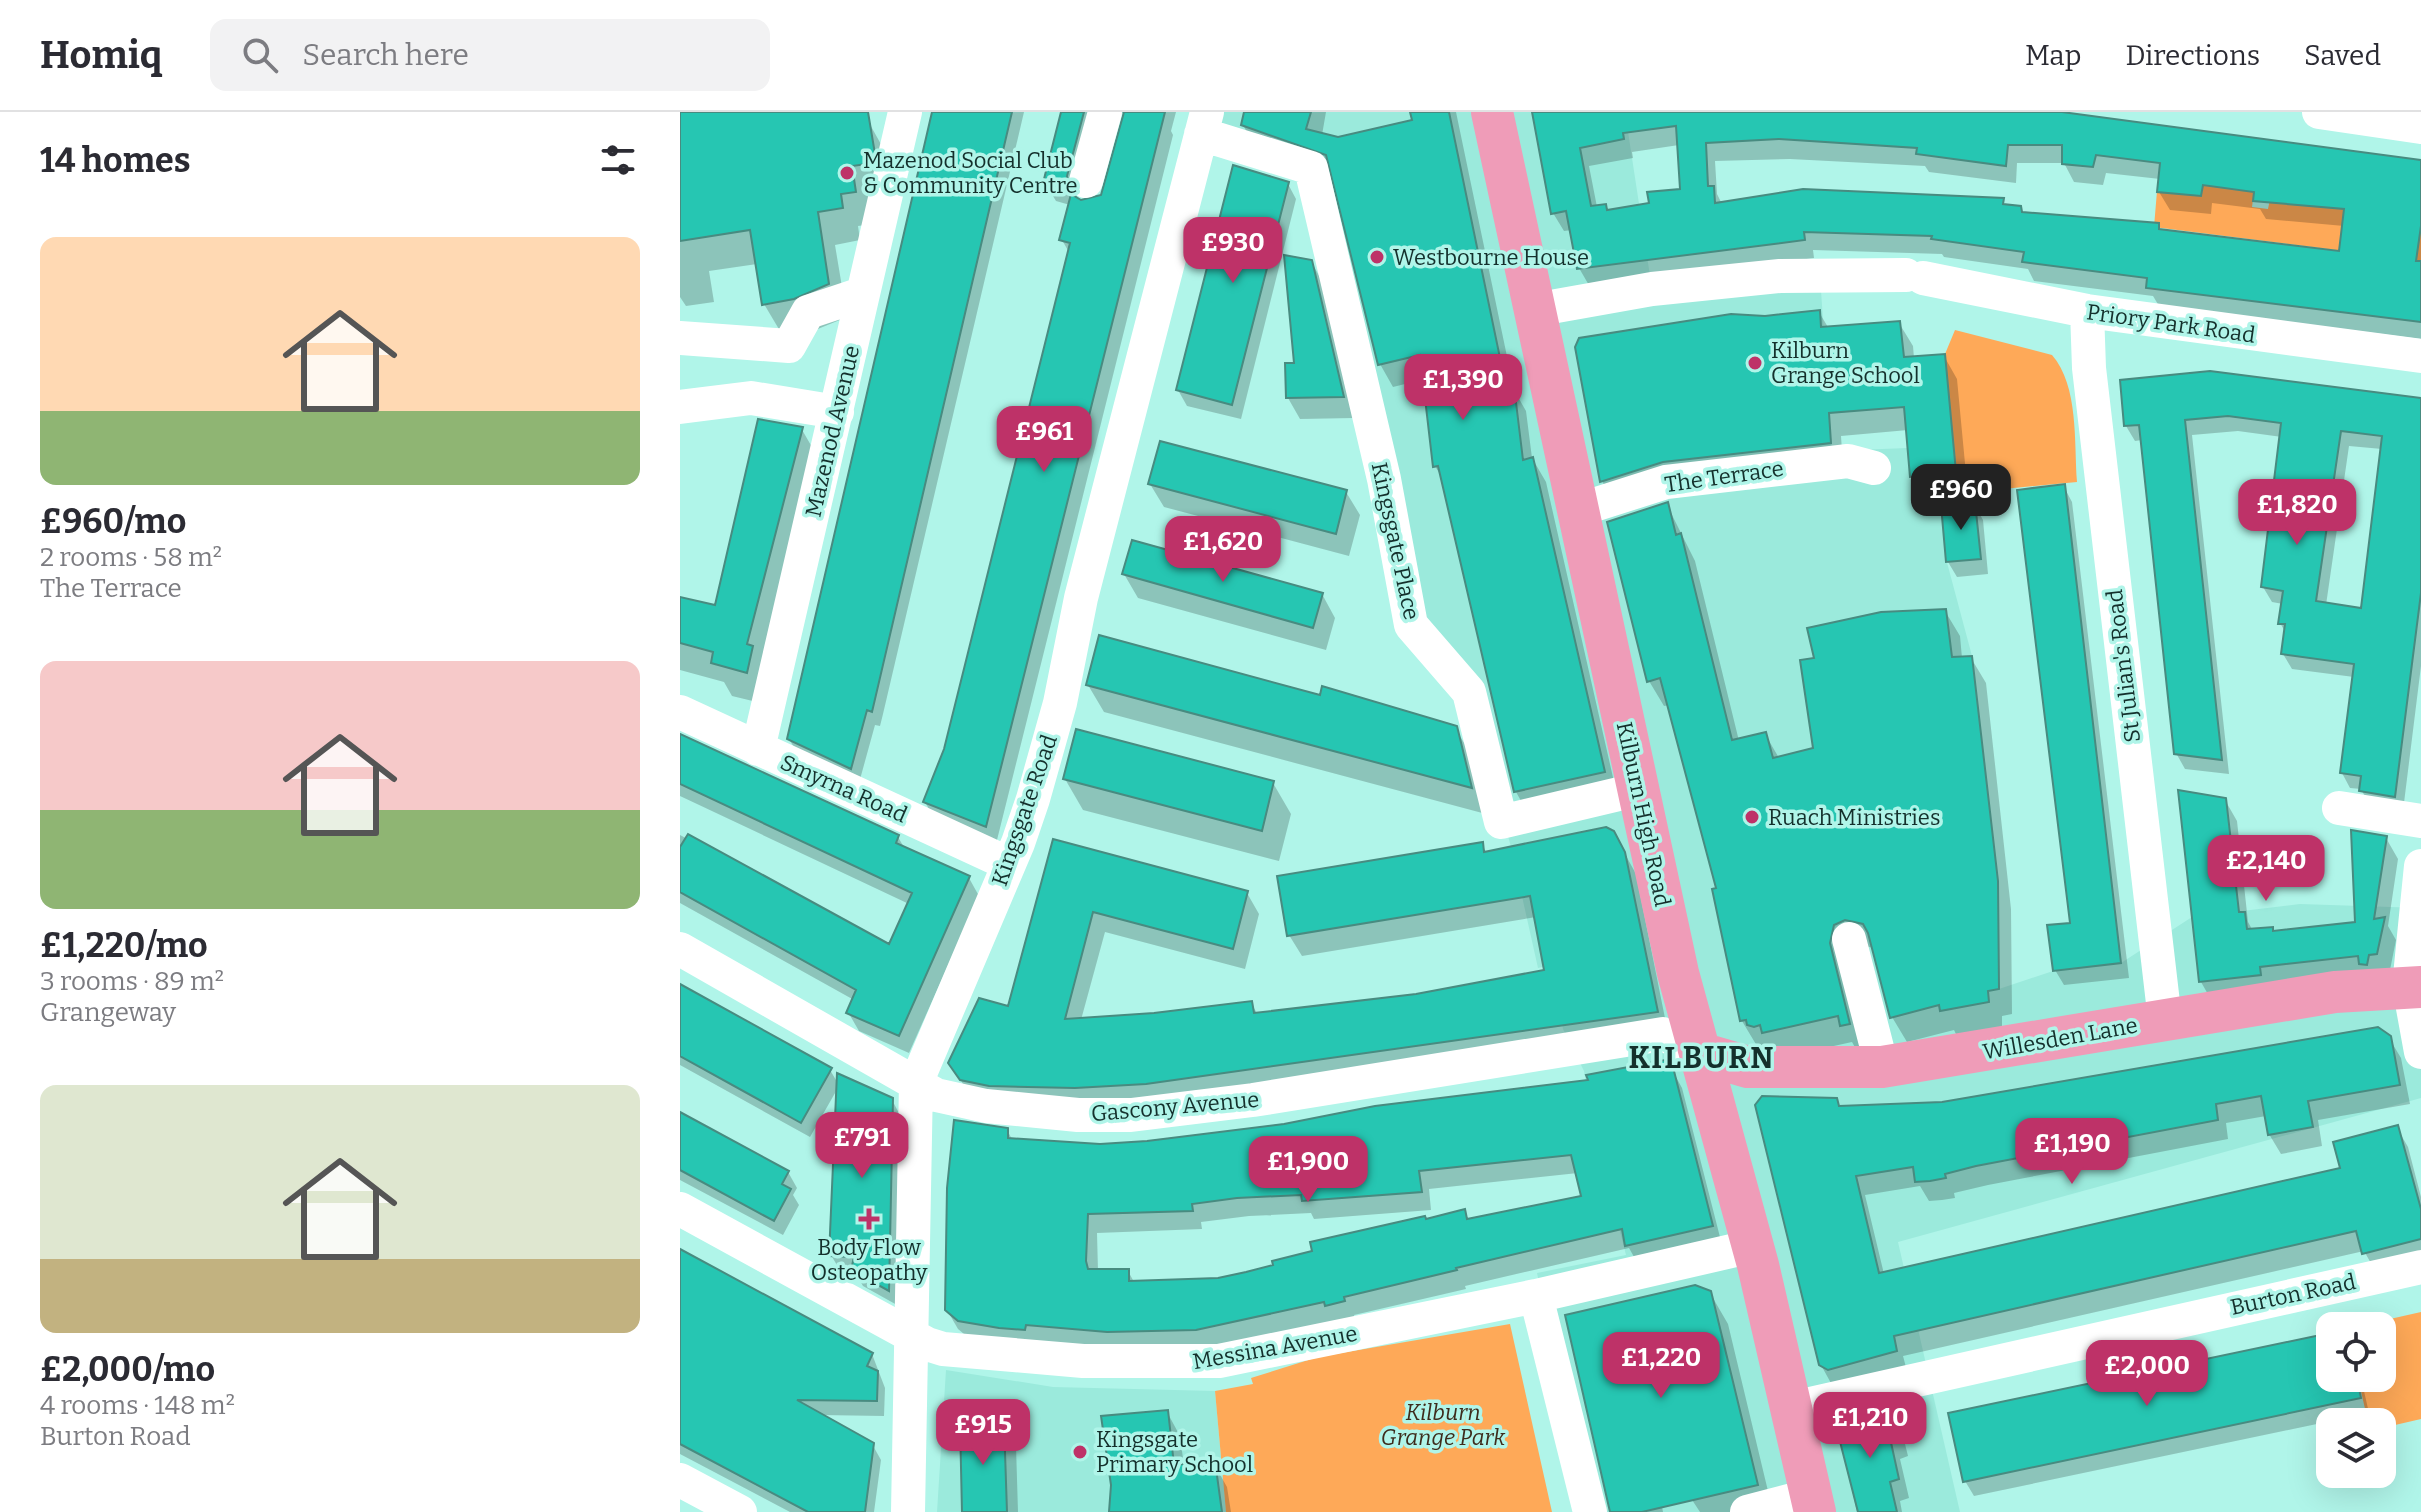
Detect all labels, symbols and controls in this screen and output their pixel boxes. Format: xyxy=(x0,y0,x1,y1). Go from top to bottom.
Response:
search box xyxy=(210,19,770,91)
text: Homiq xyxy=(40,32,162,78)
icon: search xyxy=(238,33,282,77)
text: Search here xyxy=(302,37,469,73)
text: Map xyxy=(2025,39,2081,72)
text: Directions xyxy=(2125,39,2260,72)
text: Saved xyxy=(2304,39,2381,72)
icon: filters xyxy=(596,138,640,182)
text: 14 homes xyxy=(40,140,191,181)
place label: Mazenod Social Club & Community Centre xyxy=(863,147,1077,199)
marker: Mazenod Social Club & Community Centre xyxy=(838,164,856,182)
pin: £930 xyxy=(1186,217,1280,285)
text: £930 xyxy=(1201,227,1265,258)
place label: Westbourne House xyxy=(1393,244,1589,271)
marker: Westbourne House xyxy=(1368,248,1386,266)
icon: home xyxy=(268,289,412,433)
street label: Priory Park Road xyxy=(2085,298,2257,349)
place label: Kilburn Grange School xyxy=(1771,337,1920,389)
street label: Mazenod Avenue xyxy=(800,343,865,520)
pin: £1,390 xyxy=(1398,354,1528,422)
marker: Kilburn Grange School xyxy=(1746,354,1764,372)
text: £1,390 xyxy=(1422,364,1504,395)
pin: £961 xyxy=(997,406,1091,474)
text: £961 xyxy=(1015,416,1073,447)
street label: The Terrace xyxy=(1663,455,1785,498)
street label: Kingsgate Place xyxy=(1366,460,1425,622)
pin: £960 xyxy=(1914,464,2008,532)
text: £960 xyxy=(1929,474,1993,505)
pin: £1,820 xyxy=(2232,479,2362,547)
text: £1,820 xyxy=(2256,489,2338,520)
text: £960/mo xyxy=(40,501,186,542)
pin: £1,620 xyxy=(1158,516,1288,584)
text: £1,620 xyxy=(1183,526,1263,557)
text: 2 rooms · 58 m² xyxy=(40,542,222,573)
text: The Terrace xyxy=(40,573,182,604)
street label: St Julian's Road xyxy=(2101,588,2146,744)
icon: home xyxy=(268,713,412,857)
street label: Kilburn High Road xyxy=(1611,719,1676,909)
street label: Kingsgate Road xyxy=(986,731,1063,889)
street label: Smyrna Road xyxy=(776,748,911,828)
place label: Ruach Ministries xyxy=(1768,804,1940,831)
marker: Ruach Ministries xyxy=(1743,808,1761,826)
pin: £2,140 xyxy=(2201,835,2331,903)
text: £2,140 xyxy=(2226,845,2306,876)
text: £1,220/mo xyxy=(40,925,208,966)
text: 3 rooms · 89 m² xyxy=(40,966,224,997)
text: Grangeway xyxy=(40,997,176,1028)
street label: Willesden Lane xyxy=(1981,1012,2140,1065)
district label: KILBURN xyxy=(1628,1040,1776,1076)
street label: Gascony Avenue xyxy=(1090,1086,1260,1127)
pin: £791 xyxy=(815,1112,909,1180)
pin: £1,190 xyxy=(2007,1118,2137,1186)
text: £791 xyxy=(833,1122,891,1153)
text: £1,190 xyxy=(2033,1128,2111,1159)
pin: £1,900 xyxy=(1243,1136,1373,1204)
icon: home xyxy=(268,1137,412,1281)
text: £1,900 xyxy=(1267,1146,1349,1177)
marker: Body Flow Osteopathy xyxy=(858,1208,880,1230)
place label: Body Flow Osteopathy xyxy=(811,1234,928,1286)
street label: Burton Road xyxy=(2228,1268,2358,1321)
map controls xyxy=(2316,1312,2396,1488)
button: locate xyxy=(2316,1312,2396,1392)
street label: Messina Avenue xyxy=(1191,1320,1359,1375)
pin: £1,220 xyxy=(1596,1332,1726,1400)
pin: £2,000 xyxy=(2082,1340,2212,1408)
text: £1,220 xyxy=(1621,1342,1701,1373)
text: £2,000/mo xyxy=(40,1349,215,1390)
text: £2,000 xyxy=(2104,1350,2190,1381)
text: 4 rooms · 148 m² xyxy=(40,1390,235,1421)
pin: £1,210 xyxy=(1805,1392,1935,1460)
pin: £915 xyxy=(936,1399,1030,1467)
park label: Kilburn Grange Park xyxy=(1381,1399,1506,1451)
text: £1,210 xyxy=(1831,1402,1909,1433)
button: layers xyxy=(2316,1408,2396,1488)
text: £915 xyxy=(954,1409,1012,1440)
text: Burton Road xyxy=(40,1421,191,1452)
place label: Kingsgate Primary School xyxy=(1096,1426,1253,1478)
marker: Kingsgate Primary School xyxy=(1071,1443,1089,1461)

